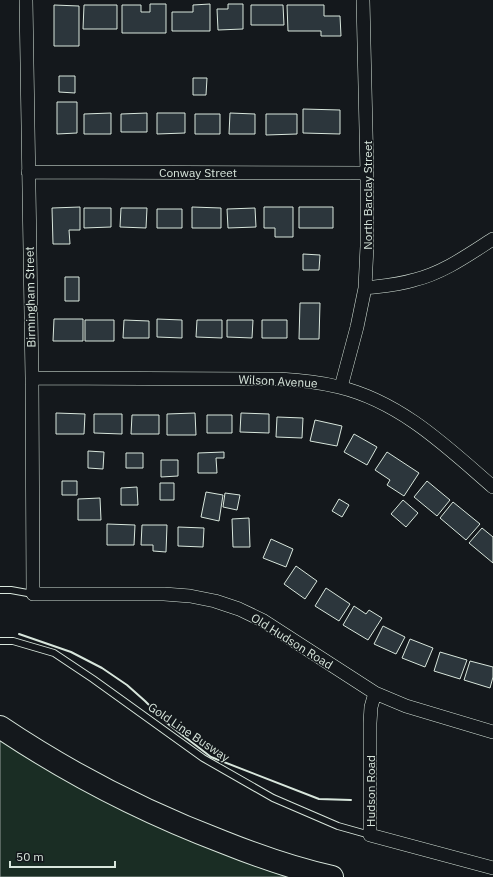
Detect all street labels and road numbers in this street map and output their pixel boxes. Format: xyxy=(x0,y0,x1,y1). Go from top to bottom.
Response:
street label: North Barclay Street xyxy=(360,140,375,250)
street label: Conway Street xyxy=(159,165,237,180)
street label: Birmingham Street xyxy=(22,246,38,348)
street label: Wilson Avenue xyxy=(238,371,318,391)
street label: Old Hudson Road xyxy=(248,610,336,672)
street label: Gold Line Busway xyxy=(145,699,233,765)
street label: Hudson Road xyxy=(363,755,378,827)

